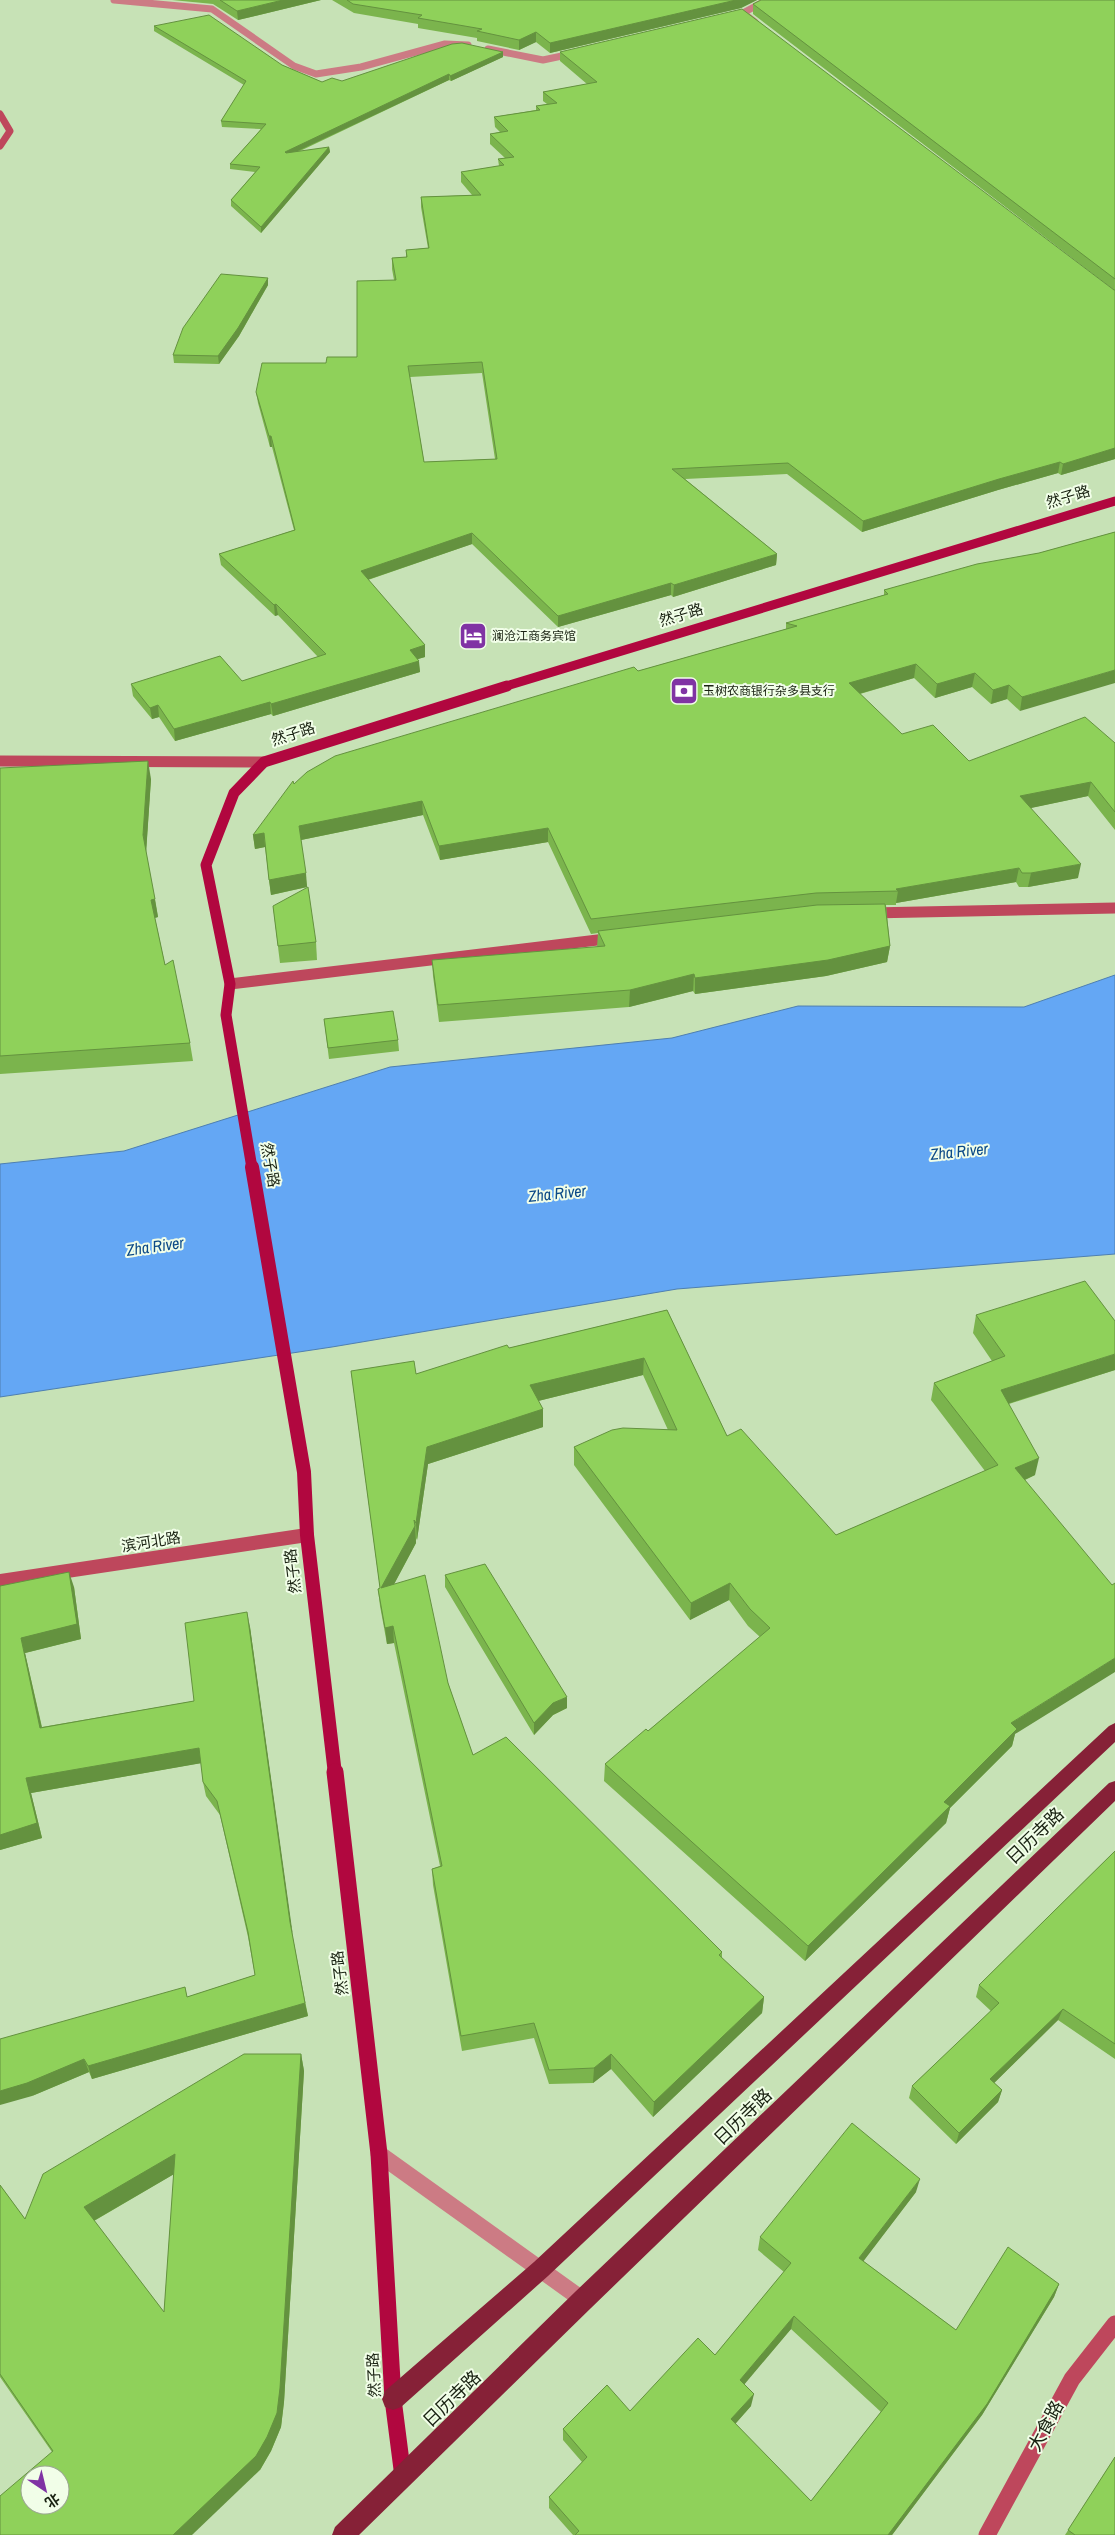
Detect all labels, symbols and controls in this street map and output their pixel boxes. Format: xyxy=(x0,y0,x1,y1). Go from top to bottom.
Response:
street label: 然子路 xyxy=(1043,480,1092,513)
street label: 然子路 xyxy=(656,598,705,631)
hotel icon: 澜沧江商务宾馆 xyxy=(458,621,488,651)
place label: 澜沧江商务宾馆 xyxy=(492,628,576,644)
bank icon: 玉树农商银行杂多县支行 xyxy=(669,676,699,706)
place label: 玉树农商银行杂多县支行 xyxy=(703,683,835,699)
street label: 然子路 xyxy=(268,717,317,750)
water label: Zha River xyxy=(928,1137,989,1165)
street label: 然子路 xyxy=(256,1141,285,1189)
water label: Zha River xyxy=(526,1179,587,1207)
water label: Zha River xyxy=(124,1231,186,1261)
street label: 滨河北路 xyxy=(120,1526,182,1557)
street label: 然子路 xyxy=(279,1547,306,1595)
street label: 日历寺路 xyxy=(1000,1802,1069,1870)
street label: 然子路 xyxy=(326,1949,353,1997)
street label: 日历寺路 xyxy=(708,2083,777,2151)
street label: 然子路 xyxy=(362,2352,385,2398)
street label: 日历寺路 xyxy=(417,2365,486,2433)
street label: 大食路 xyxy=(1022,2396,1069,2455)
north arrow xyxy=(20,2465,70,2515)
text: 北 xyxy=(42,2489,63,2512)

